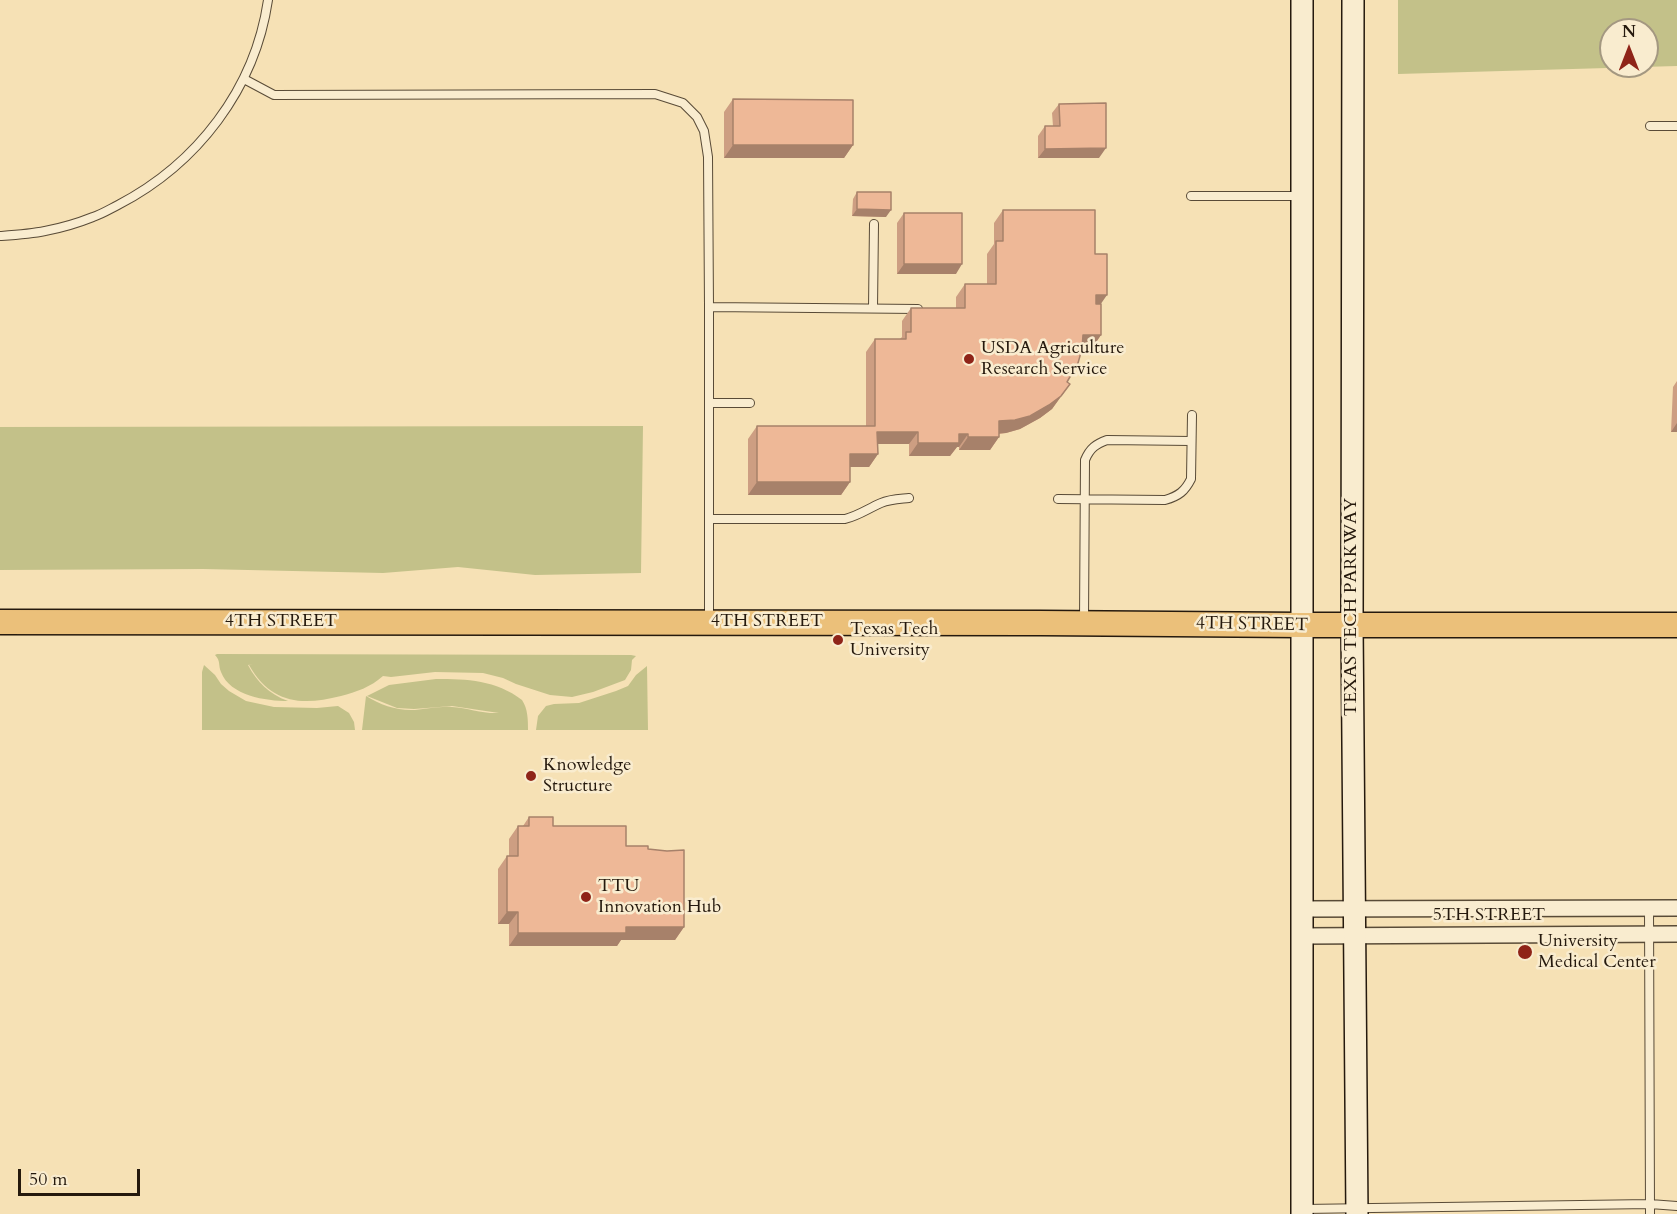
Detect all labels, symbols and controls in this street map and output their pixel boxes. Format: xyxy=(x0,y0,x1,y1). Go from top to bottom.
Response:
north arrow xyxy=(1599,18,1659,78)
text: N xyxy=(1622,21,1636,43)
place label: USDA Agriculture Research Service xyxy=(981,338,1124,380)
marker: USDA Agriculture Research Service xyxy=(962,352,976,366)
street label: TEXAS TECH PARKWAY xyxy=(1341,498,1363,716)
street label: 4TH STREET xyxy=(225,611,337,633)
street label: 4TH STREET xyxy=(711,611,823,633)
street label: 4TH STREET xyxy=(1196,613,1308,637)
place label: Texas Tech University xyxy=(850,619,938,662)
marker: Texas Tech University xyxy=(831,633,845,647)
place label: Knowledge Structure xyxy=(543,755,631,798)
marker: Knowledge Structure xyxy=(524,769,538,783)
place label: TTU Innovation Hub xyxy=(598,876,721,918)
marker: TTU Innovation Hub xyxy=(579,890,593,904)
street label: 5TH STREET xyxy=(1433,905,1545,927)
place label: University Medical Center xyxy=(1538,931,1656,974)
marker: University Medical Center xyxy=(1516,943,1534,961)
scale bar xyxy=(21,1157,142,1195)
text: 50 m xyxy=(29,1167,68,1192)

